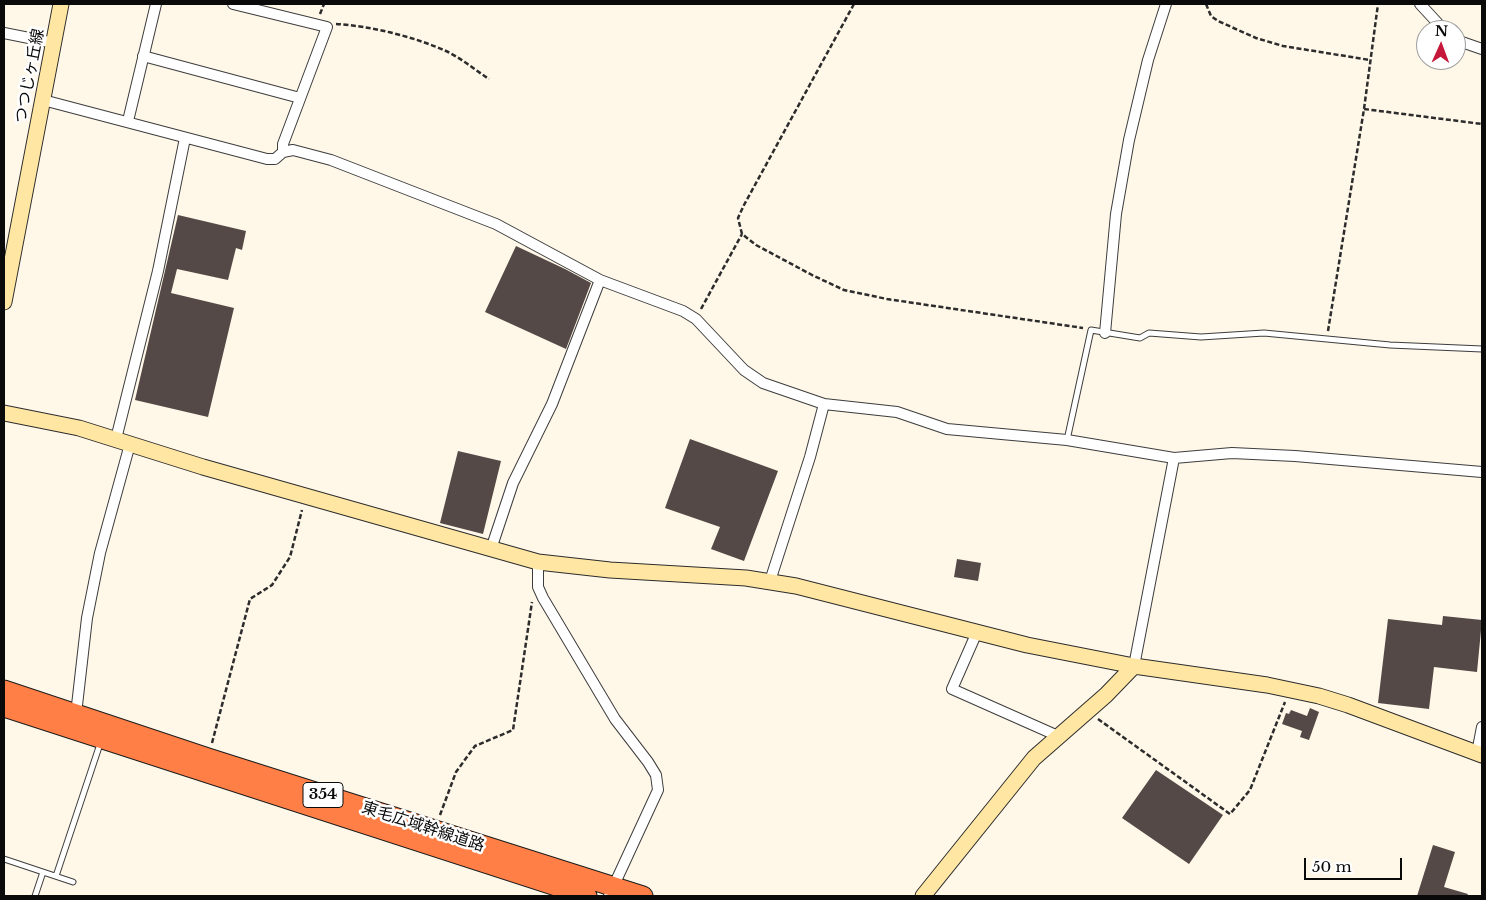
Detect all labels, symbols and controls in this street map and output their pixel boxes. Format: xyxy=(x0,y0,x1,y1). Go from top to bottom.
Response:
north arrow xyxy=(1416,20,1466,70)
text: N xyxy=(1435,22,1448,40)
street label: つつじヶ丘線 xyxy=(11,27,49,125)
road number: 354 xyxy=(303,782,343,808)
street label: 東毛広域幹線道路 xyxy=(359,798,487,856)
scale bar xyxy=(1306,848,1404,880)
text: 50 m xyxy=(1312,857,1352,876)

